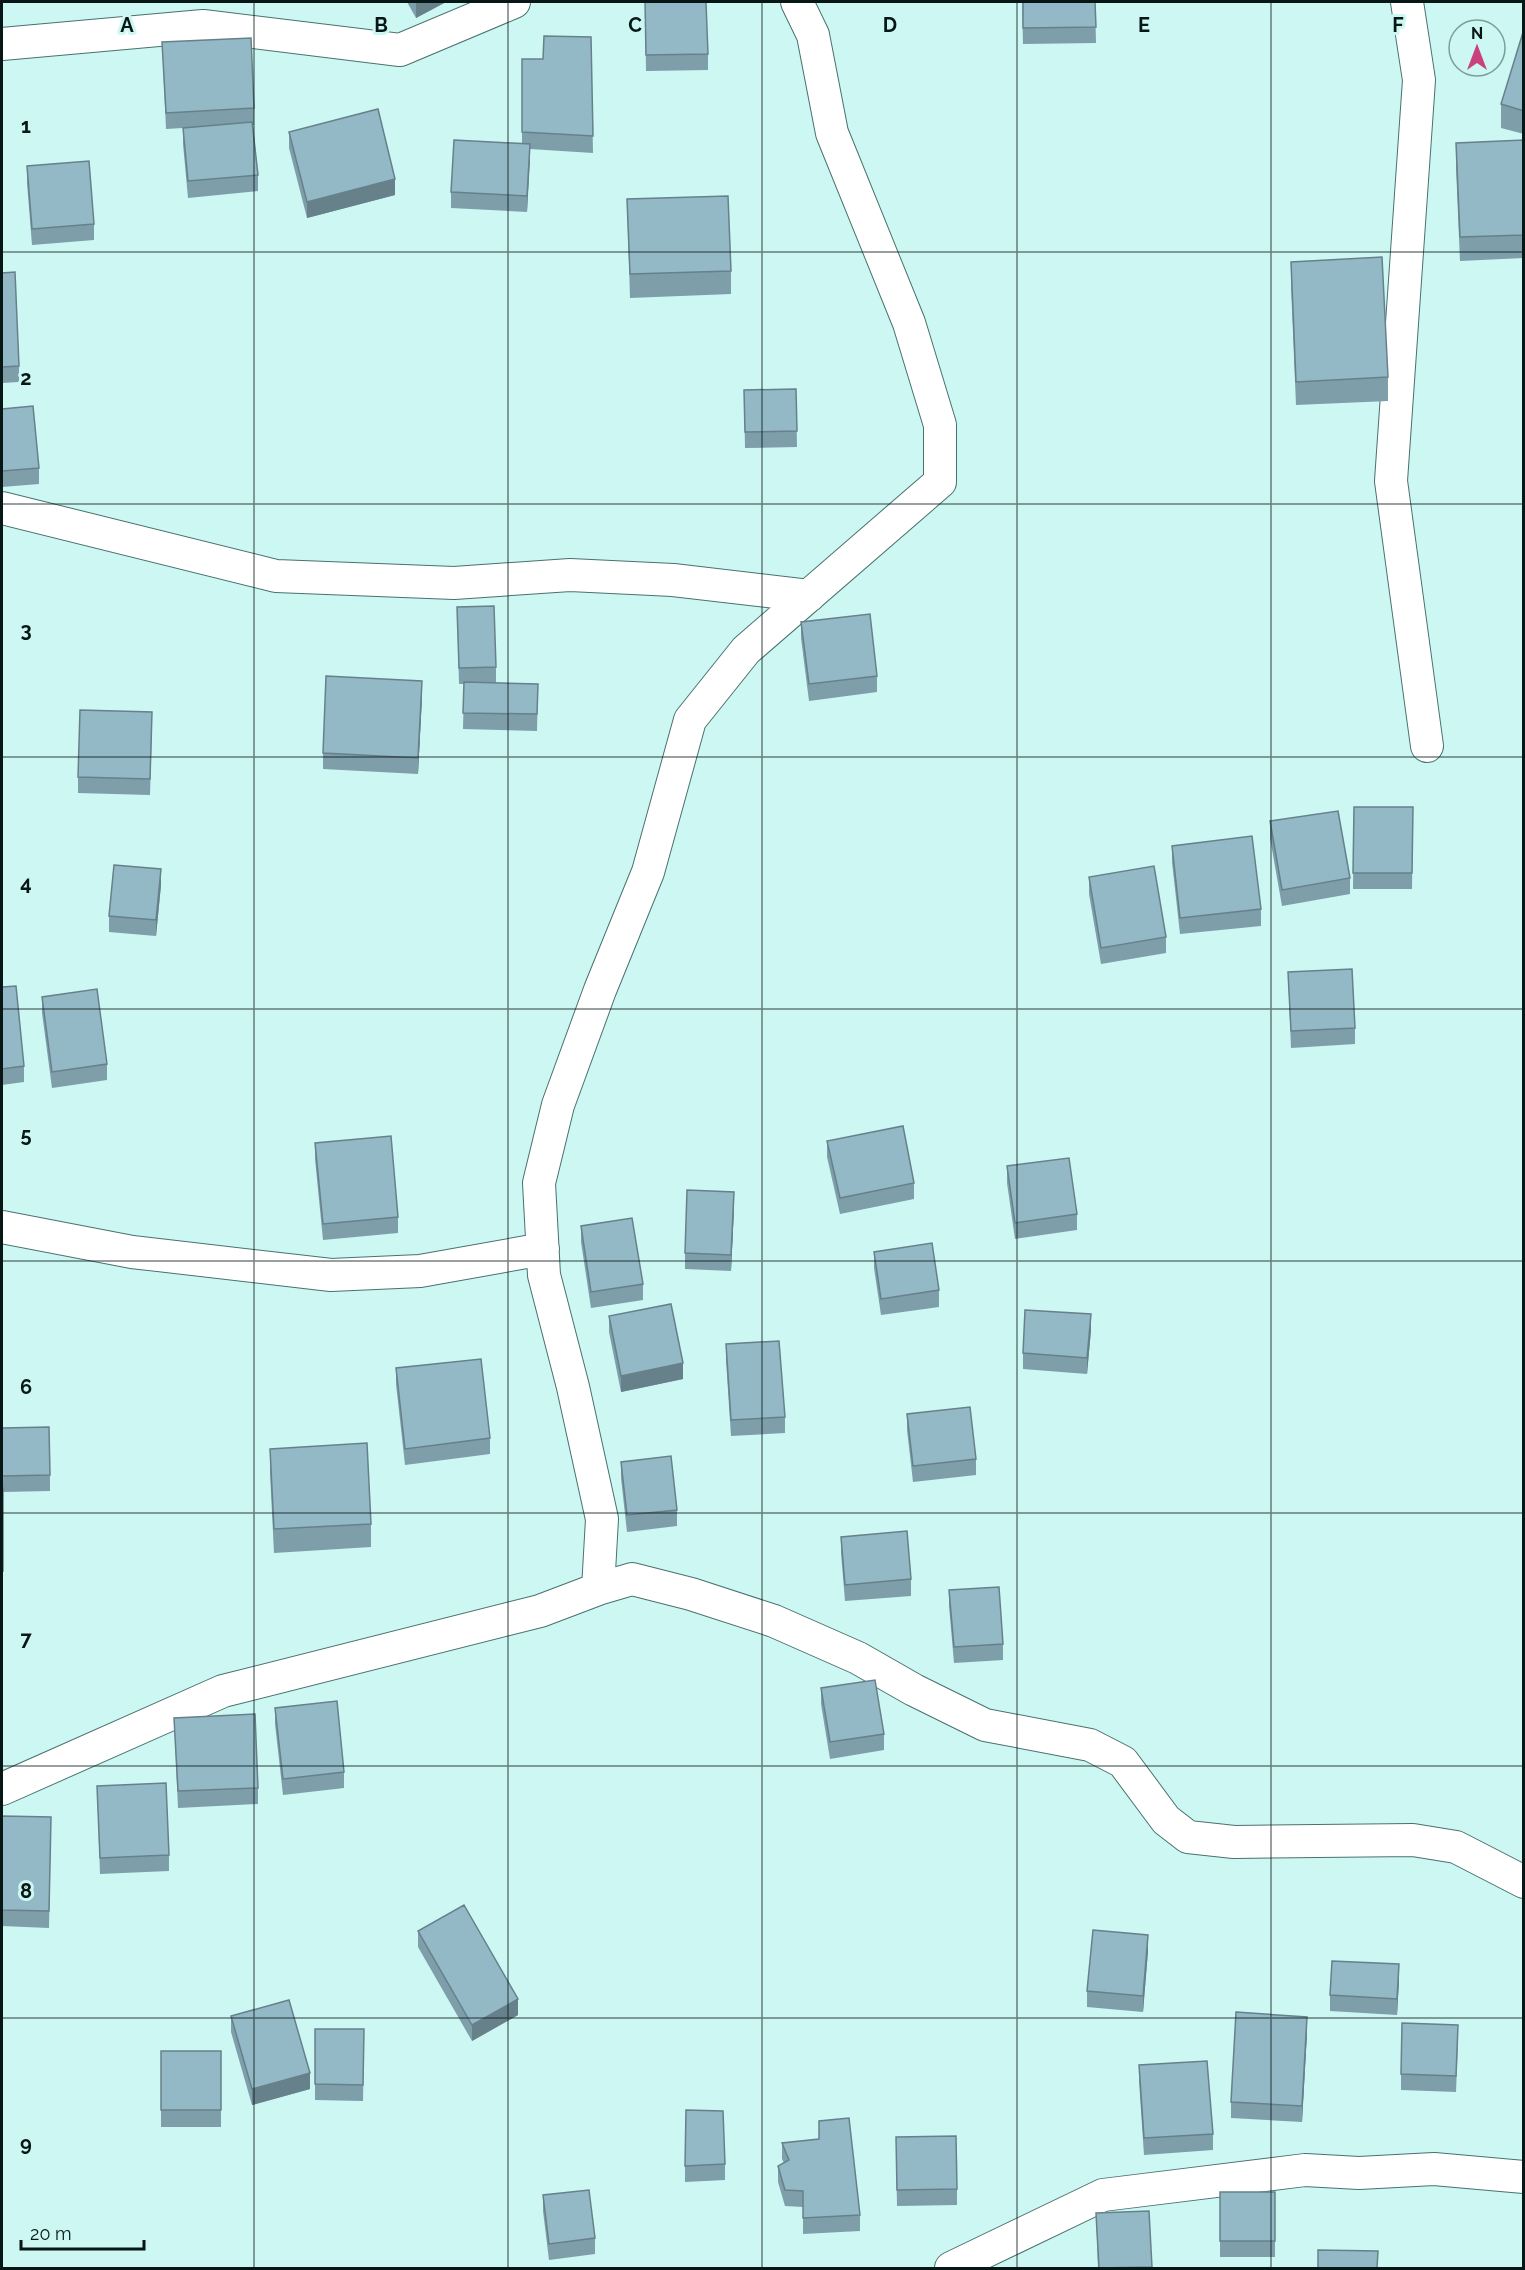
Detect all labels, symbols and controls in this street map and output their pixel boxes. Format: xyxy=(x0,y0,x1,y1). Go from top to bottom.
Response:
text: A xyxy=(120,13,134,37)
text: B xyxy=(374,13,388,37)
text: C xyxy=(628,13,642,37)
text: D xyxy=(883,13,897,37)
text: E xyxy=(1138,13,1150,37)
text: F xyxy=(1392,13,1404,37)
north arrow xyxy=(1447,18,1507,78)
text: N xyxy=(1471,24,1483,43)
text: 1 xyxy=(21,114,31,138)
text: 2 xyxy=(20,366,32,390)
text: 3 xyxy=(20,618,32,642)
text: 4 xyxy=(20,871,32,895)
text: 5 xyxy=(20,1123,32,1147)
text: 6 xyxy=(20,1375,32,1399)
text: 7 xyxy=(20,1627,32,1651)
text: 8 xyxy=(20,1879,32,1903)
text: 9 xyxy=(20,2132,32,2156)
scale bar xyxy=(21,2213,144,2251)
text: 20 m xyxy=(30,2223,72,2244)

